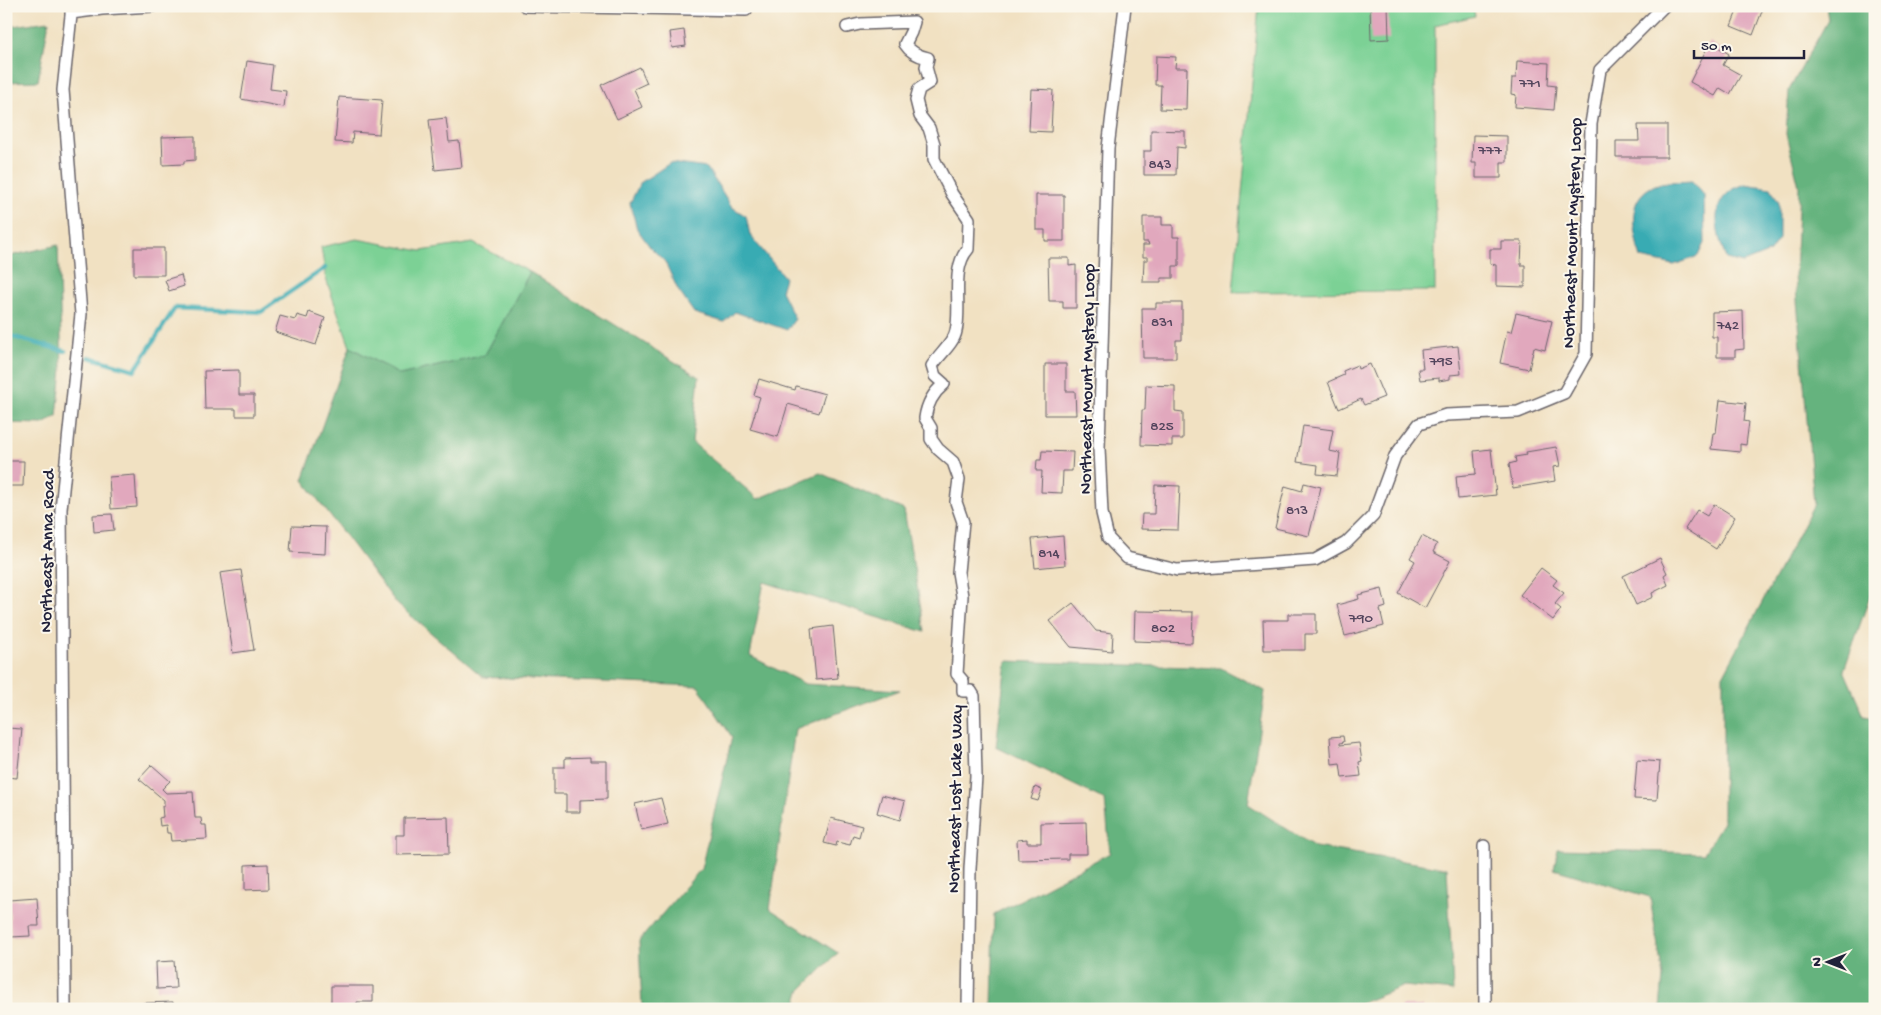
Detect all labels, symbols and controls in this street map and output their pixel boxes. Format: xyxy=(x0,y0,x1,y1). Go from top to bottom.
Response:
scale bar xyxy=(1694,28,1804,60)
text: 50 m xyxy=(1701,38,1732,56)
house number: 771 xyxy=(1518,75,1541,93)
street label: Northeast Mount Mystery Loop xyxy=(1559,117,1588,349)
house number: 777 xyxy=(1477,142,1503,160)
house number: 843 xyxy=(1148,156,1172,174)
street label: Northeast Mount Mystery Loop xyxy=(1076,263,1101,495)
house number: 831 xyxy=(1151,314,1173,332)
house number: 742 xyxy=(1716,317,1739,335)
house number: 795 xyxy=(1428,353,1453,371)
house number: 825 xyxy=(1150,418,1174,436)
street label: Northeast Anna Road xyxy=(37,468,60,633)
house number: 813 xyxy=(1286,502,1308,520)
house number: 814 xyxy=(1038,545,1060,563)
house number: 790 xyxy=(1348,610,1373,628)
house number: 802 xyxy=(1151,620,1175,638)
street label: Northeast Lost Lake Way xyxy=(944,704,969,893)
north arrow xyxy=(1804,938,1854,988)
text: N xyxy=(1809,957,1826,967)

